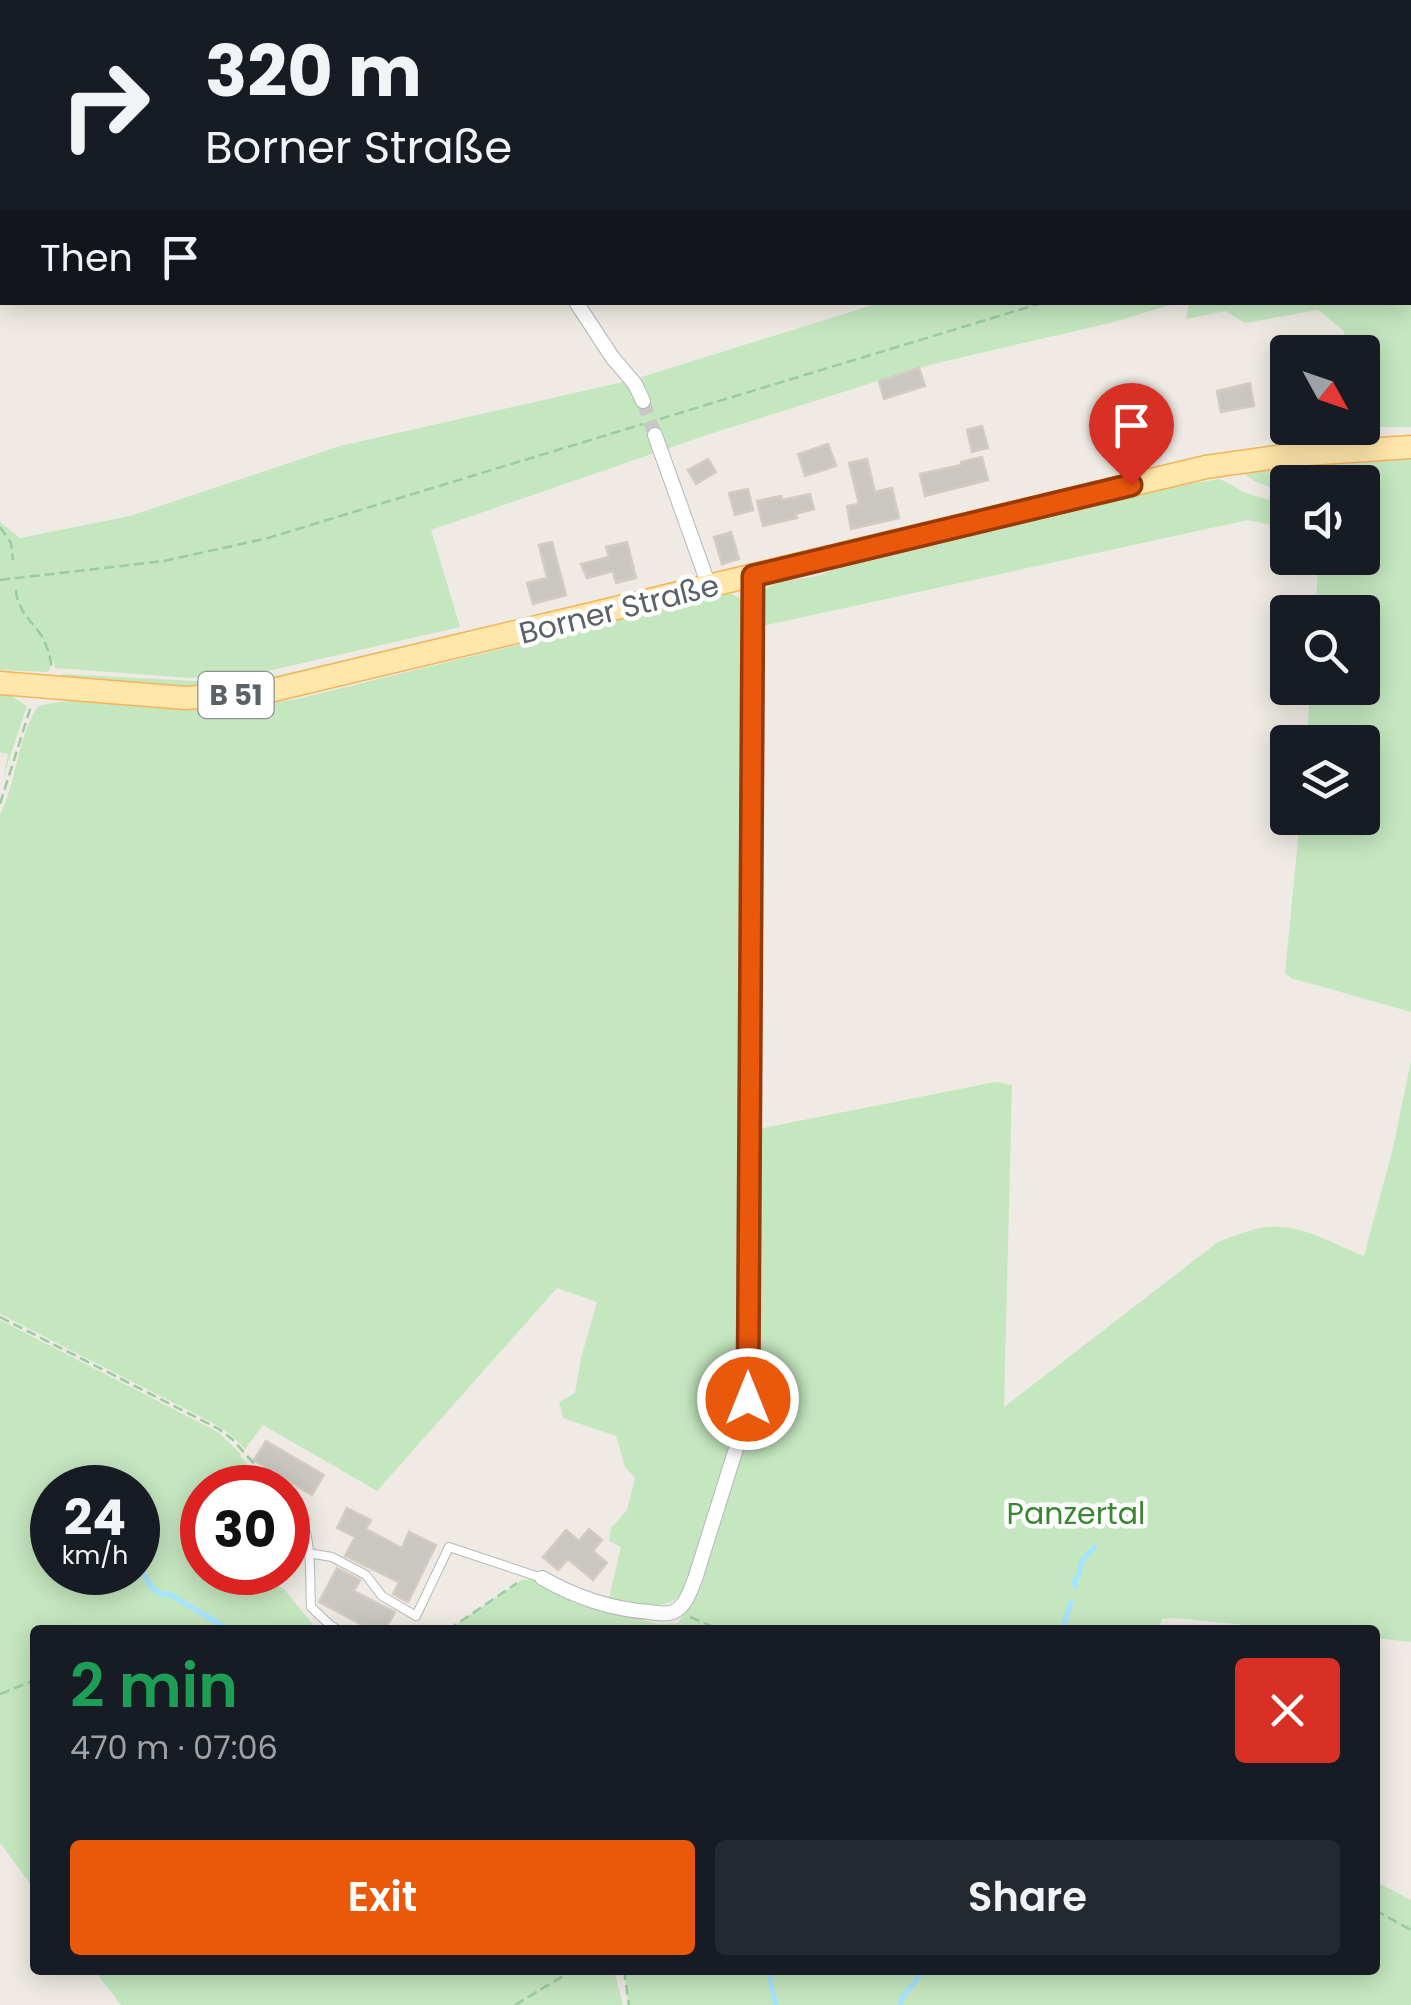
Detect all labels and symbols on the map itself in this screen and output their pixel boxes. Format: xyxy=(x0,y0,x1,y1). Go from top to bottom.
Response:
north arrow xyxy=(1270,335,1380,445)
pin xyxy=(1089,383,1174,486)
street label: Borner Straße xyxy=(514,563,724,655)
road number: B 51 xyxy=(198,672,274,718)
position arrow xyxy=(696,1347,800,1451)
speed limit sign: 30 xyxy=(180,1465,310,1595)
park label: Panzertal xyxy=(1007,1492,1145,1535)

